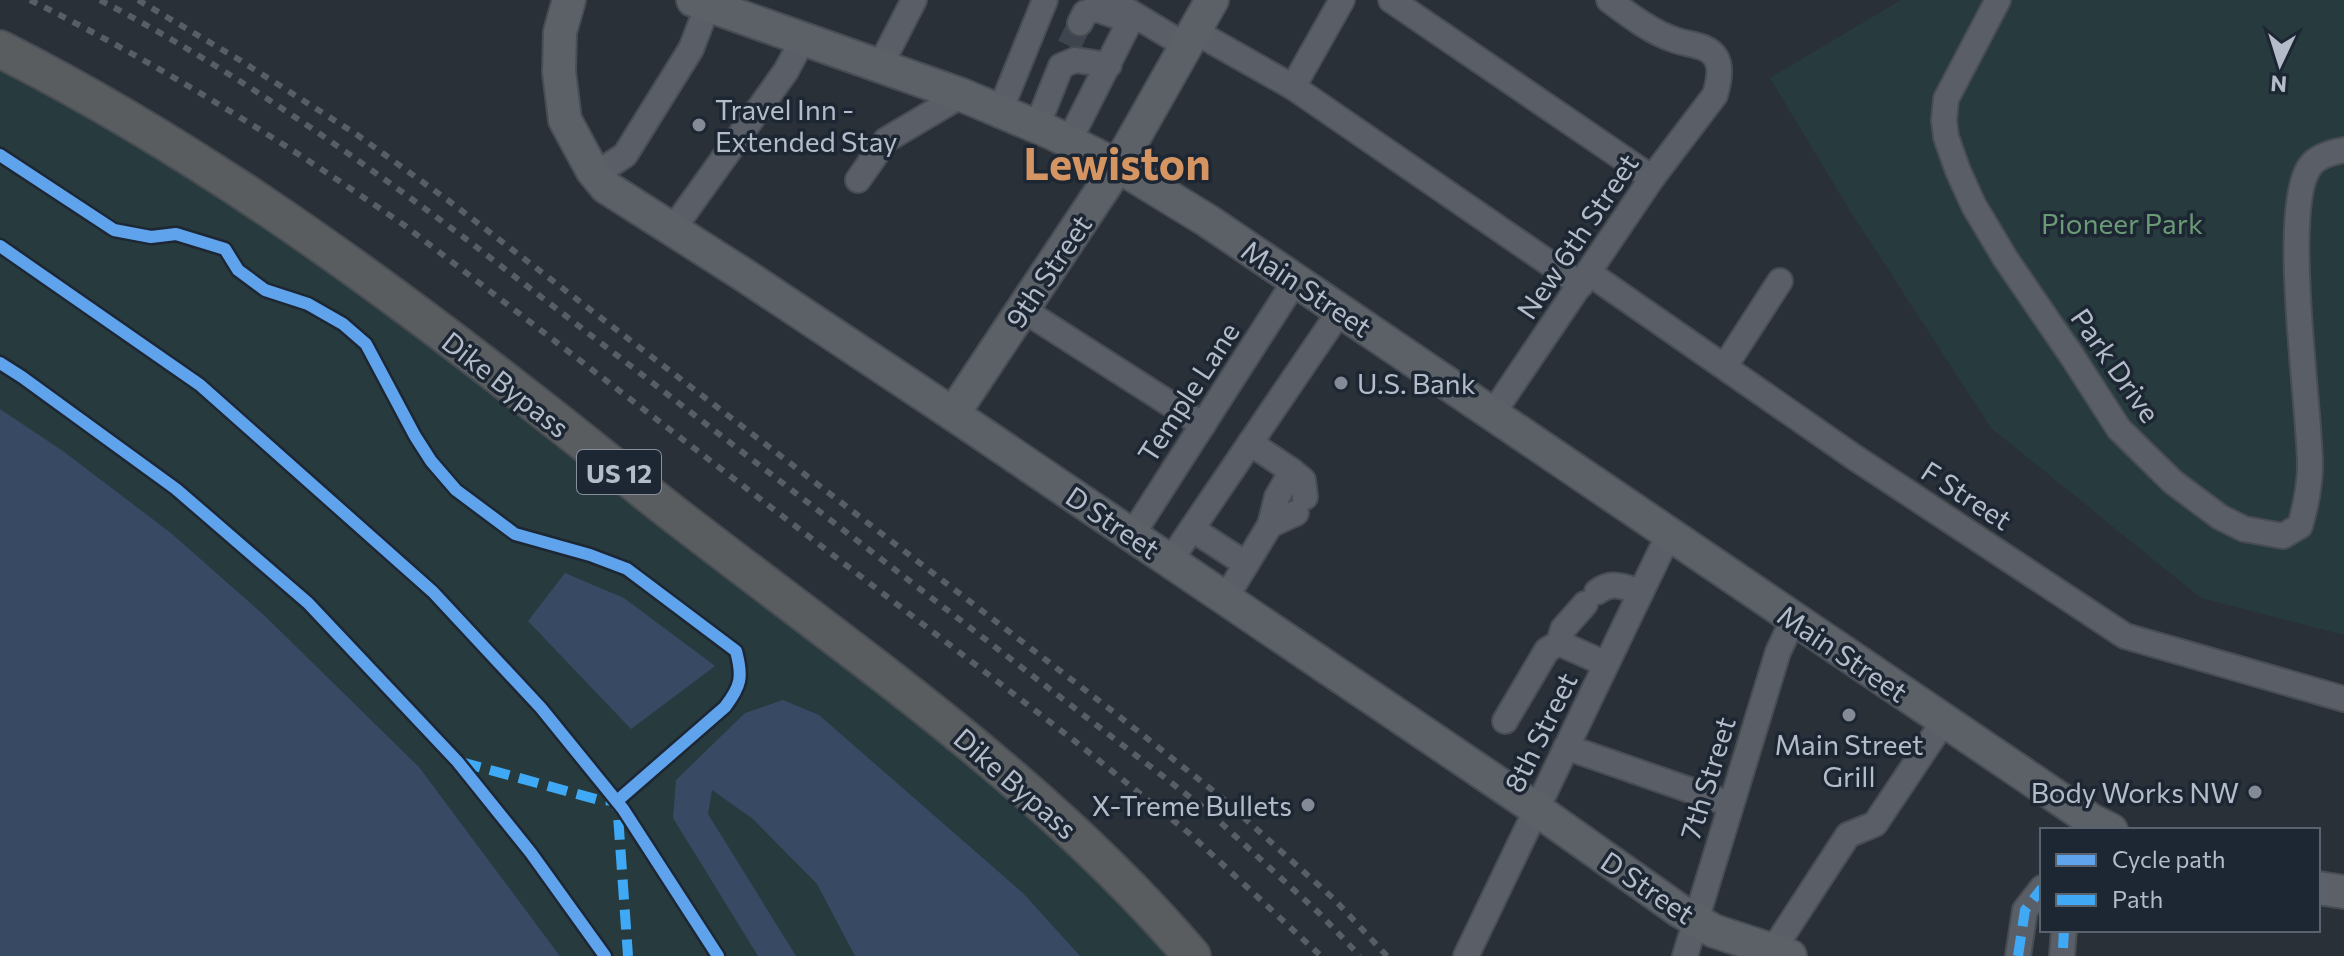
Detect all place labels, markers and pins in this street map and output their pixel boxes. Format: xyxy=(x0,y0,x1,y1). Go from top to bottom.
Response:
place label: Travel Inn - Extended Stay xyxy=(715,92,898,158)
marker: Travel Inn - Extended Stay xyxy=(690,116,708,134)
place label: U.S. Bank xyxy=(1357,366,1476,400)
marker: U.S. Bank xyxy=(1332,374,1350,392)
marker: Main Street Grill xyxy=(1840,706,1858,724)
place label: Main Street Grill xyxy=(1775,727,1923,793)
place label: Body Works NW xyxy=(2031,775,2239,809)
marker: Body Works NW xyxy=(2246,783,2264,801)
place label: X-Treme Bullets xyxy=(1092,788,1292,822)
marker: X-Treme Bullets xyxy=(1299,796,1317,814)

